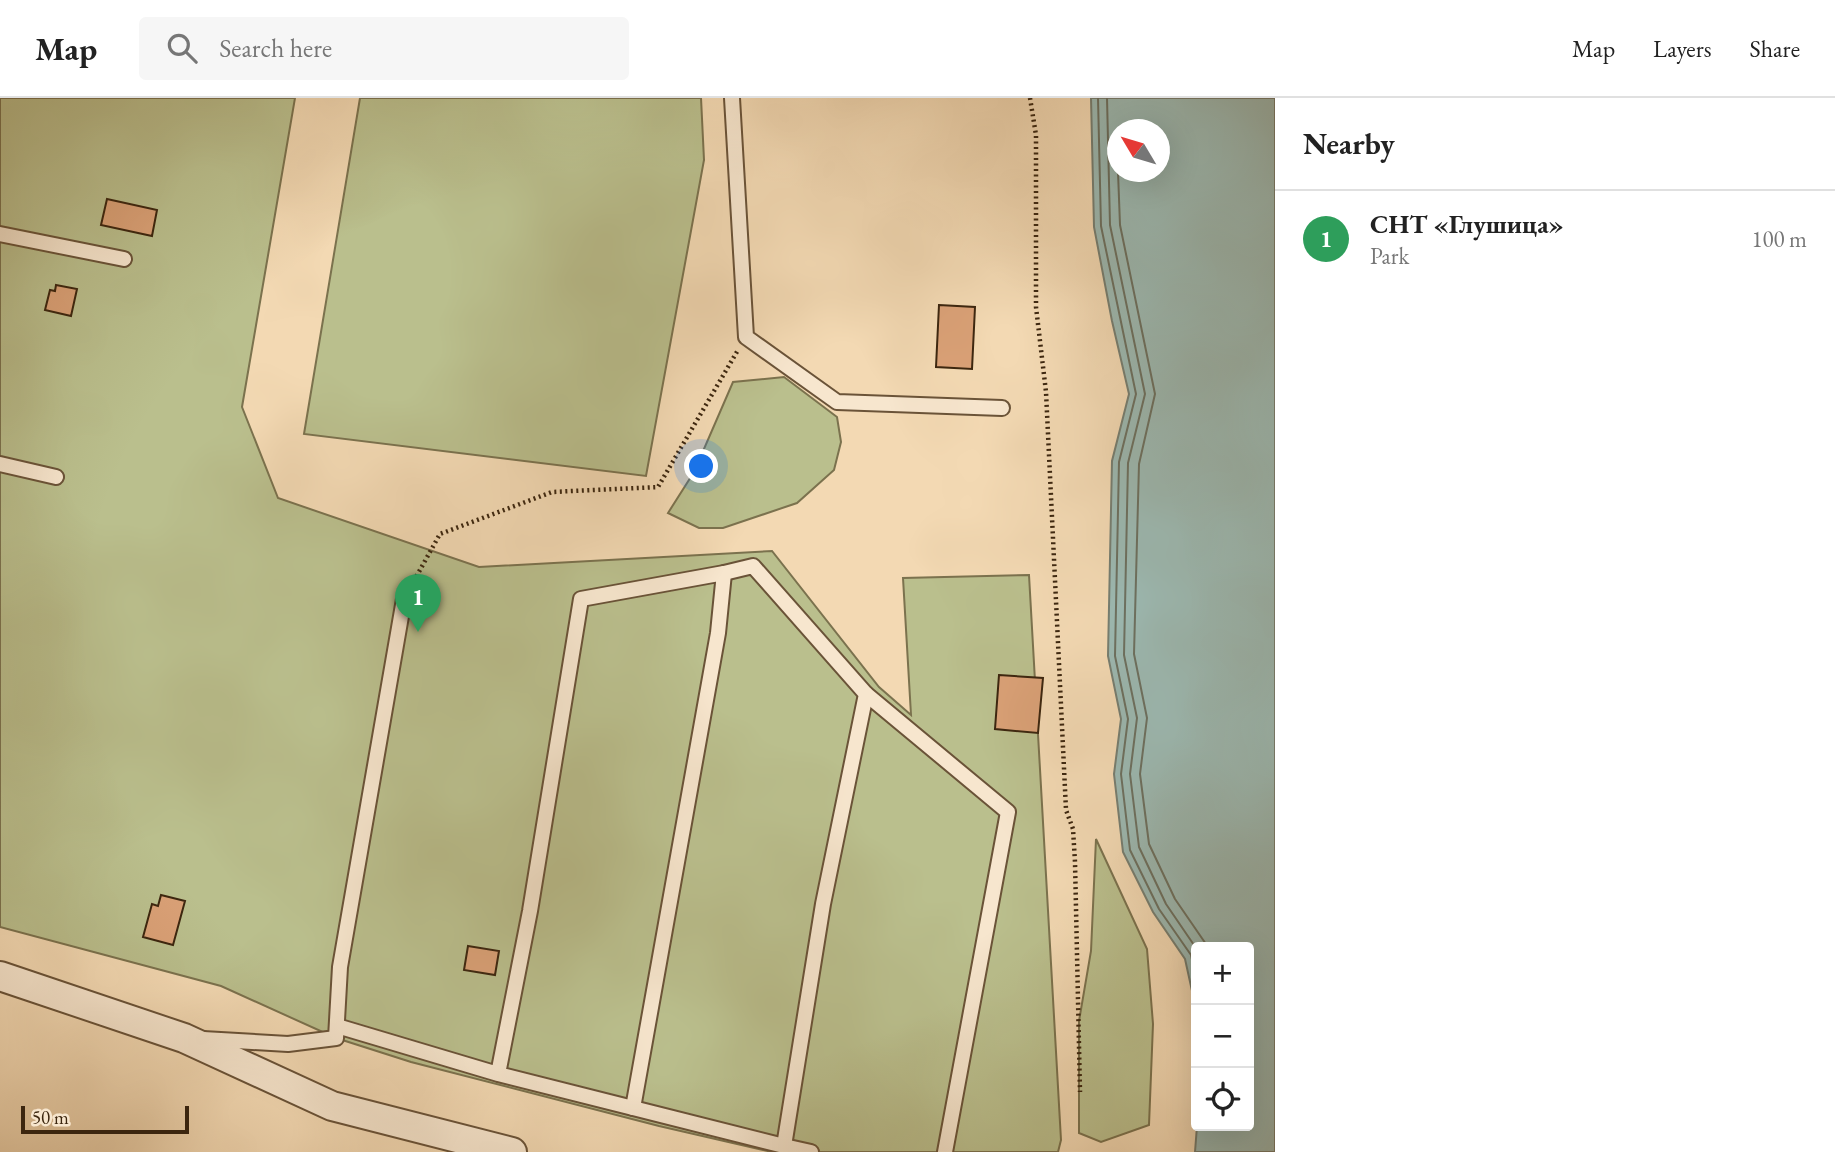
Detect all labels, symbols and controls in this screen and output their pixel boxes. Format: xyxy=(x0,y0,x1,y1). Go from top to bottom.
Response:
search box xyxy=(139,17,629,80)
text: Map xyxy=(35,27,97,70)
icon: search xyxy=(163,29,201,67)
text: Search here xyxy=(219,31,332,65)
text: Map xyxy=(1572,33,1615,64)
text: Layers xyxy=(1653,33,1712,64)
text: Share xyxy=(1750,33,1800,64)
north arrow xyxy=(1107,119,1170,182)
text: Nearby xyxy=(1303,124,1395,163)
text: СНТ «Глушица» xyxy=(1370,207,1564,241)
text: 1 xyxy=(1320,224,1332,254)
text: 100 m xyxy=(1751,224,1807,254)
text: Park xyxy=(1370,241,1409,271)
your location xyxy=(684,449,718,483)
pin: 1 xyxy=(395,574,441,632)
map controls xyxy=(1191,942,1254,1131)
button: + xyxy=(1191,942,1254,1005)
button: − xyxy=(1191,1005,1254,1068)
button: locate xyxy=(1191,1068,1254,1131)
scale bar xyxy=(21,1103,189,1135)
text: 50 m xyxy=(32,1105,69,1130)

